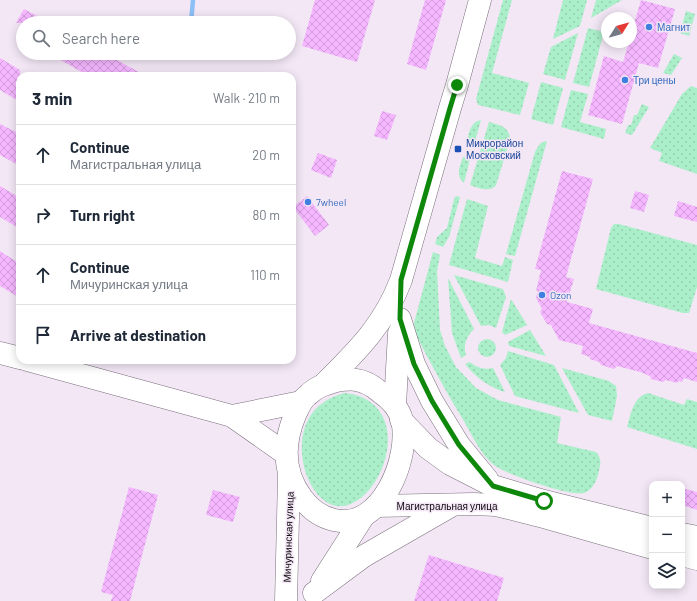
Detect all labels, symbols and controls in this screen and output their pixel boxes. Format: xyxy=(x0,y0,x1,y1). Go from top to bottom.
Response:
north arrow xyxy=(601,12,637,48)
search box xyxy=(16,16,296,60)
place label: Магнит xyxy=(657,21,691,33)
marker: Магнит xyxy=(644,22,654,32)
icon: search xyxy=(30,27,52,49)
text: Search here xyxy=(62,29,140,47)
place label: Три цены xyxy=(633,74,676,86)
marker: Три цены xyxy=(620,75,630,85)
route end xyxy=(448,76,466,94)
text: 3 min xyxy=(32,88,72,108)
text: Walk · 210 m xyxy=(213,90,280,106)
place label: Микрорайон Московский xyxy=(466,137,523,161)
text: Continue xyxy=(70,138,130,156)
icon: ahead xyxy=(32,144,54,166)
marker: Микрорайон Московский xyxy=(453,144,463,154)
text: 20 m xyxy=(252,147,280,163)
text: Магистральная улица xyxy=(70,156,201,172)
place label: 7wheel xyxy=(316,196,346,208)
marker: 7wheel xyxy=(303,197,313,207)
icon: right xyxy=(32,204,54,226)
text: Turn right xyxy=(70,206,135,224)
text: 80 m xyxy=(253,207,280,223)
text: Continue xyxy=(70,258,130,276)
icon: ahead xyxy=(32,264,54,286)
text: 110 m xyxy=(250,267,280,283)
text: Мичуринская улица xyxy=(70,276,188,292)
place label: Ozon xyxy=(550,289,572,301)
marker: Ozon xyxy=(537,290,547,300)
icon: arrive xyxy=(32,324,54,346)
text: Arrive at destination xyxy=(70,326,206,344)
map controls xyxy=(649,481,685,589)
button: + xyxy=(649,481,685,517)
street label: Мичуринская улица xyxy=(280,491,296,583)
route start xyxy=(535,492,553,510)
street label: Магистральная улица xyxy=(397,500,498,512)
button: − xyxy=(649,517,685,553)
button: layers xyxy=(649,553,685,589)

